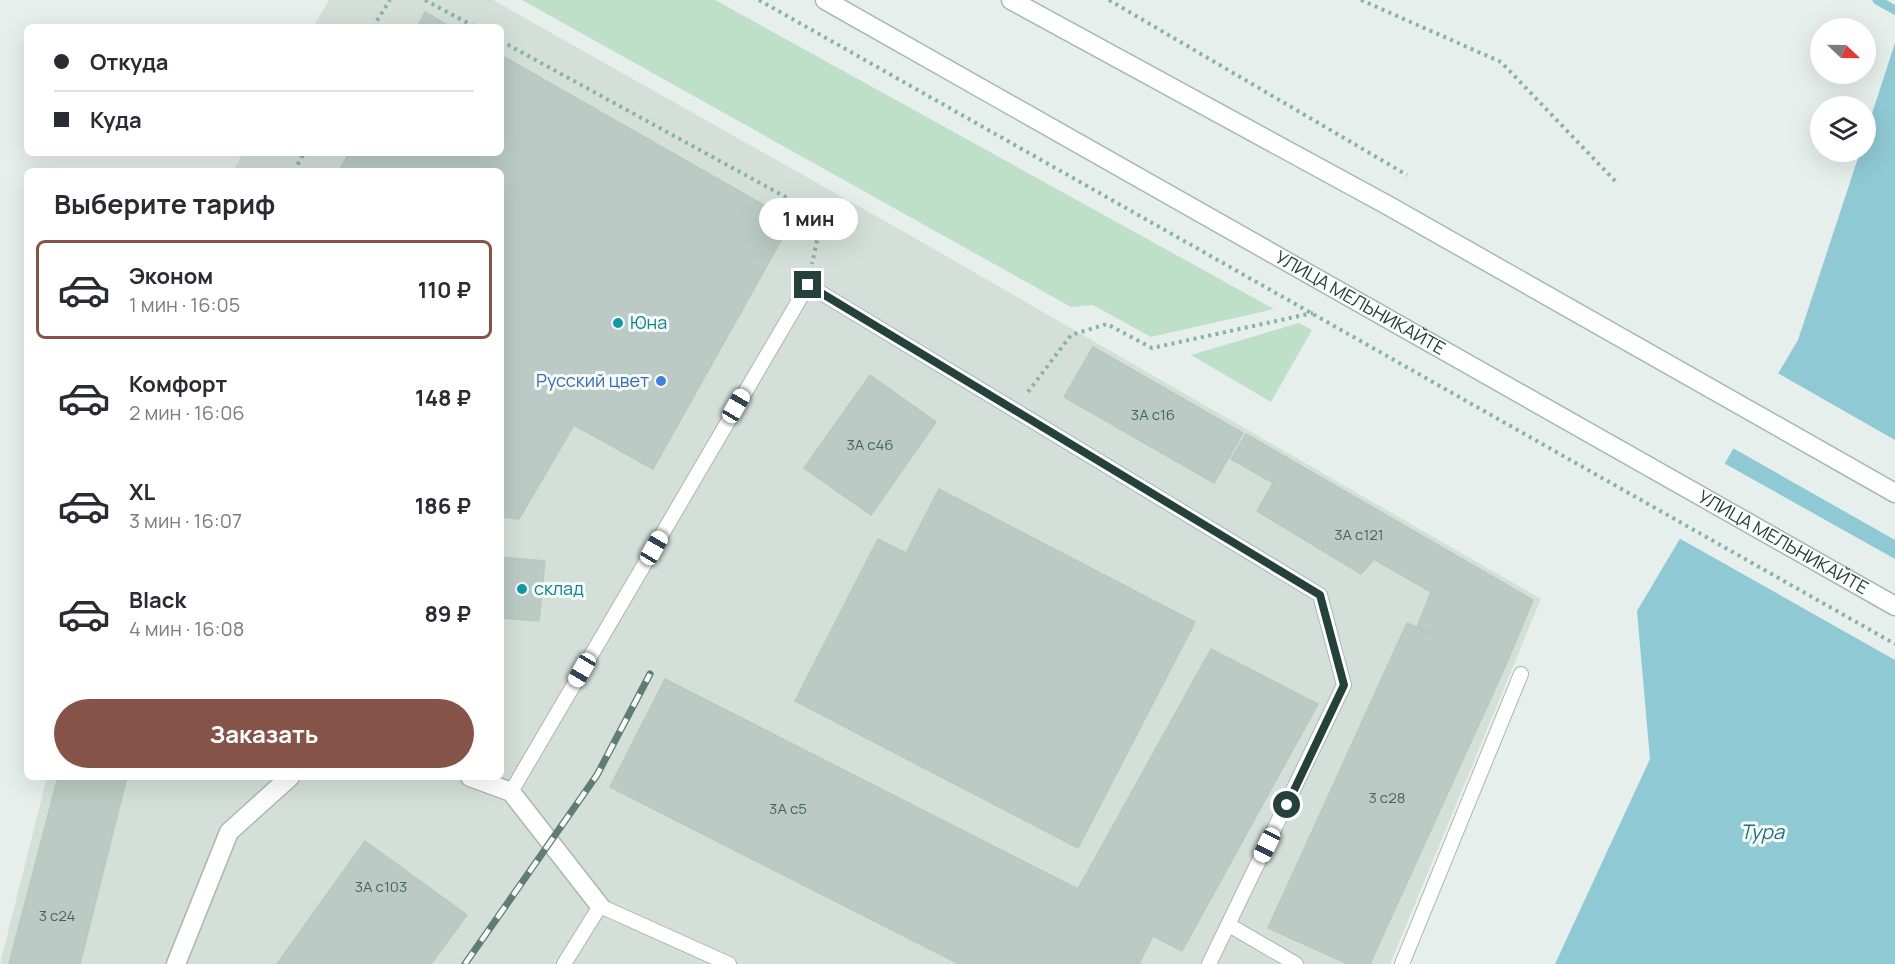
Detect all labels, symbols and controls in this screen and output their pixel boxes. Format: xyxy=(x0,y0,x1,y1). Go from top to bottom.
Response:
north arrow xyxy=(1810,18,1876,84)
map controls xyxy=(1810,18,1876,162)
text: Откуда xyxy=(90,47,169,77)
button: layers xyxy=(1810,96,1876,162)
text: Куда xyxy=(90,105,142,135)
text: Выберите тариф xyxy=(54,185,275,222)
callout: 1 мин xyxy=(758,198,858,240)
text: 1 мин xyxy=(783,205,834,232)
street label: УЛИЦА МЕЛЬНИКАЙТЕ xyxy=(1271,244,1450,360)
text: Эконом xyxy=(129,261,213,291)
icon: car xyxy=(57,263,111,317)
route end xyxy=(794,271,821,298)
text: 110 ₽ xyxy=(418,275,471,305)
text: 1 мин · 16:05 xyxy=(129,291,240,318)
place label: Юна xyxy=(630,310,667,334)
marker: Юна xyxy=(611,316,625,330)
place label: Русский цвет xyxy=(536,368,649,392)
text: Комфорт xyxy=(129,369,227,399)
icon: car xyxy=(57,371,111,425)
marker: Русский цвет xyxy=(654,374,668,388)
text: 148 ₽ xyxy=(415,383,471,413)
car xyxy=(719,386,753,426)
text: 2 мин · 16:06 xyxy=(129,399,245,426)
house number: 3А с16 xyxy=(1131,404,1175,425)
house number: 3А с46 xyxy=(846,434,894,455)
text: XL xyxy=(129,477,155,507)
icon: car xyxy=(57,479,111,533)
street label: УЛИЦА МЕЛЬНИКАЙТЕ xyxy=(1694,484,1873,599)
text: 186 ₽ xyxy=(415,491,471,521)
text: 3 мин · 16:07 xyxy=(129,507,242,534)
house number: 3А с121 xyxy=(1334,524,1384,545)
car xyxy=(637,528,671,568)
place label: склад xyxy=(534,576,584,600)
marker: склад xyxy=(515,582,529,596)
text: Black xyxy=(129,585,186,615)
icon: car xyxy=(57,587,111,641)
text: 89 ₽ xyxy=(424,599,471,629)
text: 4 мин · 16:08 xyxy=(129,615,244,642)
car xyxy=(565,650,599,690)
button: Заказать xyxy=(54,699,474,768)
house number: 3 с28 xyxy=(1369,787,1405,808)
route start xyxy=(1273,791,1300,818)
house number: 3А с5 xyxy=(769,798,807,819)
water label: Тура xyxy=(1740,818,1785,845)
car xyxy=(1251,825,1283,865)
house number: 3А с103 xyxy=(355,876,407,897)
house number: 3 с24 xyxy=(39,905,75,926)

